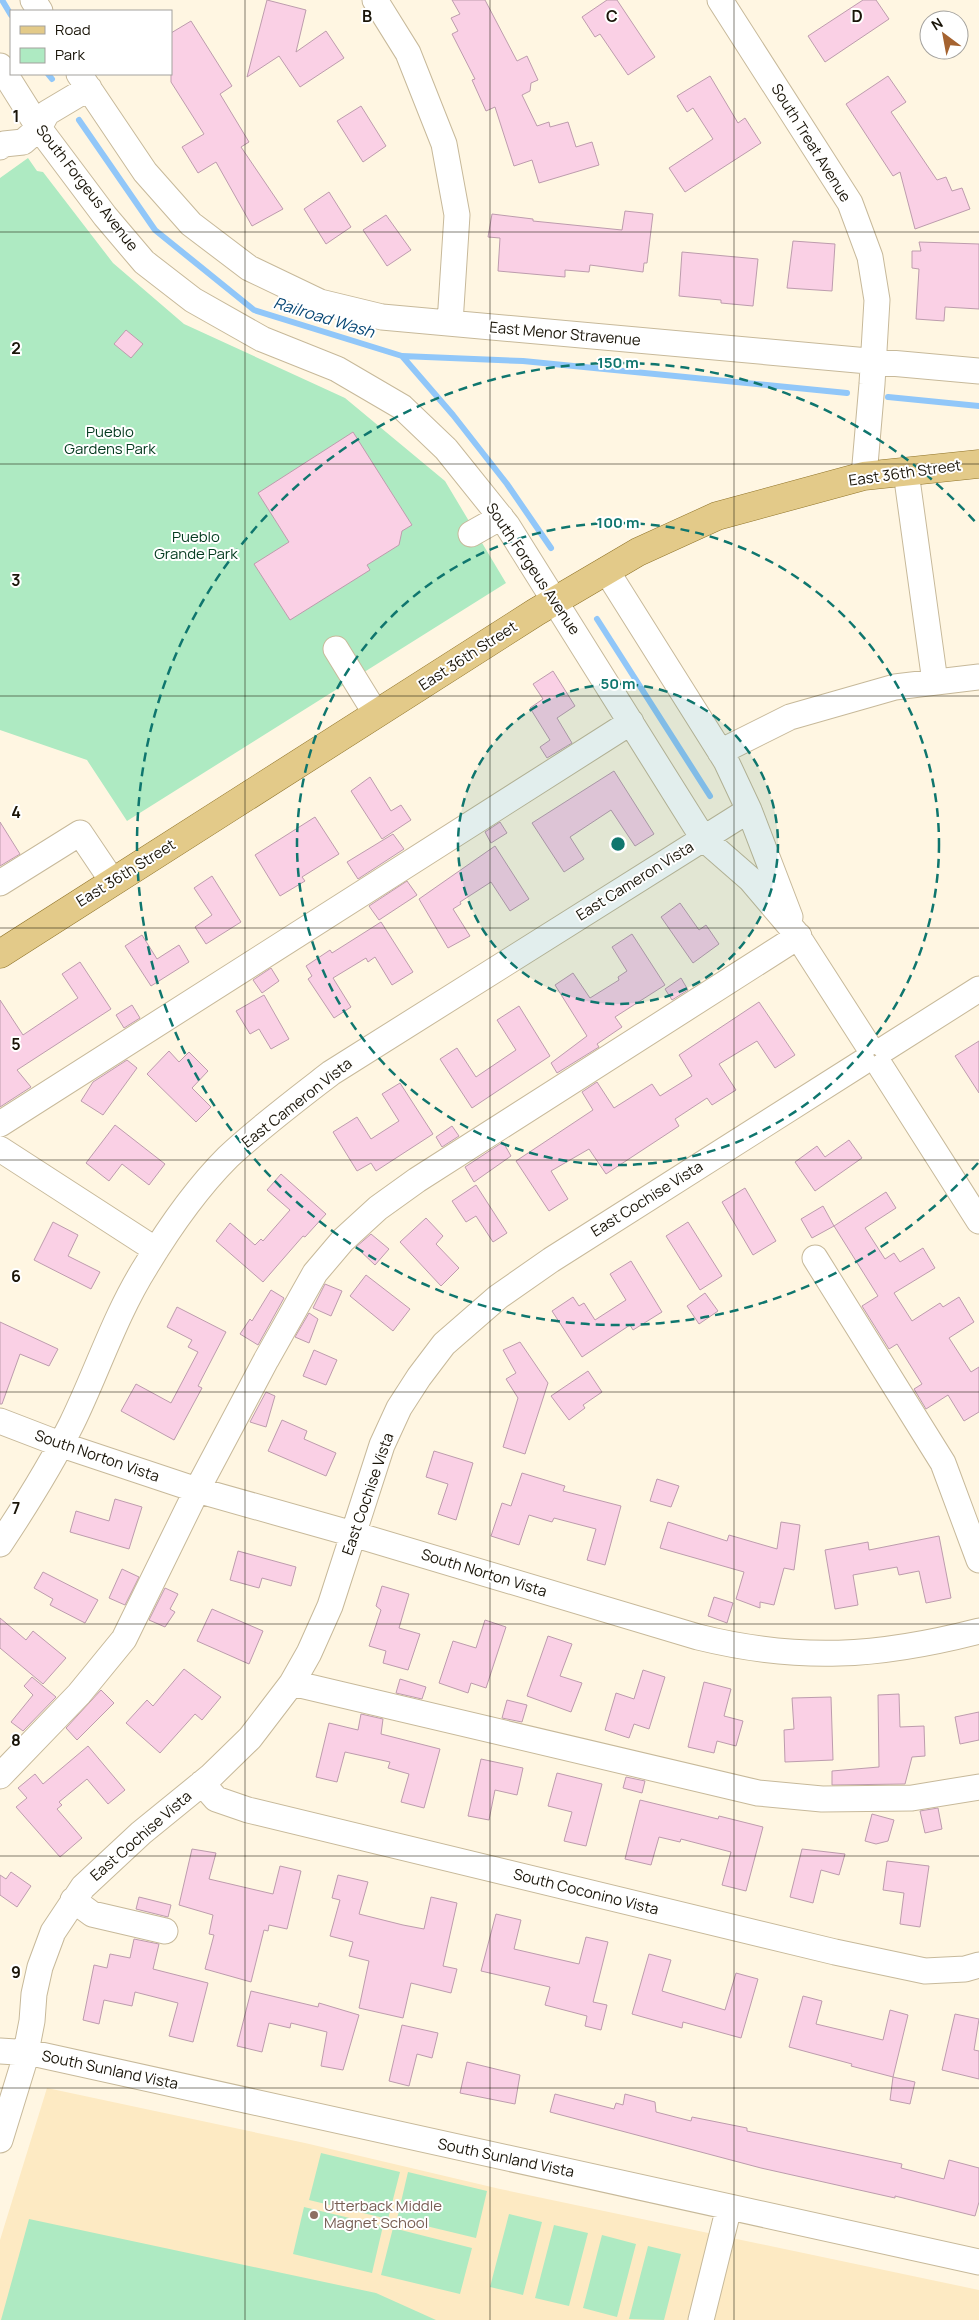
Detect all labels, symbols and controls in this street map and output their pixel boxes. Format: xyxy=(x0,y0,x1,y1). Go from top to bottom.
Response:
text: B xyxy=(362,5,372,27)
text: C xyxy=(606,5,618,27)
text: D xyxy=(851,5,863,27)
legend xyxy=(10,10,172,75)
north arrow xyxy=(919,10,969,60)
text: N xyxy=(928,13,946,34)
text: Road xyxy=(55,19,91,40)
text: Park xyxy=(55,44,85,65)
street label: South Treat Avenue xyxy=(767,80,856,206)
text: 1 xyxy=(12,105,20,127)
street label: South Forgeus Avenue xyxy=(31,120,144,255)
water label: Railroad Wash xyxy=(271,291,377,343)
street label: East Menor Stravenue xyxy=(488,316,642,351)
text: 2 xyxy=(11,337,21,359)
text: 150 m xyxy=(597,352,639,373)
park label: Pueblo Gardens Park xyxy=(64,421,156,459)
street label: East 36th Street xyxy=(847,454,963,491)
street label: South Forgeus Avenue xyxy=(481,499,586,639)
text: 100 m xyxy=(597,512,639,533)
park label: Pueblo Grande Park xyxy=(154,526,238,564)
text: 3 xyxy=(11,569,21,591)
street label: East 36th Street xyxy=(414,616,521,695)
text: 50 m xyxy=(600,673,636,694)
text: 4 xyxy=(11,801,21,823)
street label: East 36th Street xyxy=(72,834,179,912)
centre of rings xyxy=(609,835,627,853)
street label: East Cameron Vista xyxy=(572,836,697,925)
text: 5 xyxy=(11,1033,21,1055)
street label: East Cameron Vista xyxy=(237,1053,356,1152)
street label: East Cochise Vista xyxy=(587,1156,707,1241)
text: 6 xyxy=(11,1265,21,1287)
street label: South Norton Vista xyxy=(32,1424,162,1487)
street label: East Cochise Vista xyxy=(337,1430,398,1558)
text: 7 xyxy=(12,1497,20,1519)
street label: South Norton Vista xyxy=(419,1543,550,1602)
text: 8 xyxy=(11,1729,21,1751)
street label: East Cochise Vista xyxy=(85,1786,196,1886)
street label: South Coconino Vista xyxy=(511,1863,661,1920)
text: 9 xyxy=(11,1961,21,1983)
street label: South Sunland Vista xyxy=(40,2045,180,2094)
street label: South Sunland Vista xyxy=(436,2133,576,2182)
place label: Utterback Middle Magnet School xyxy=(324,2195,442,2233)
marker: Utterback Middle Magnet School xyxy=(308,2209,320,2221)

